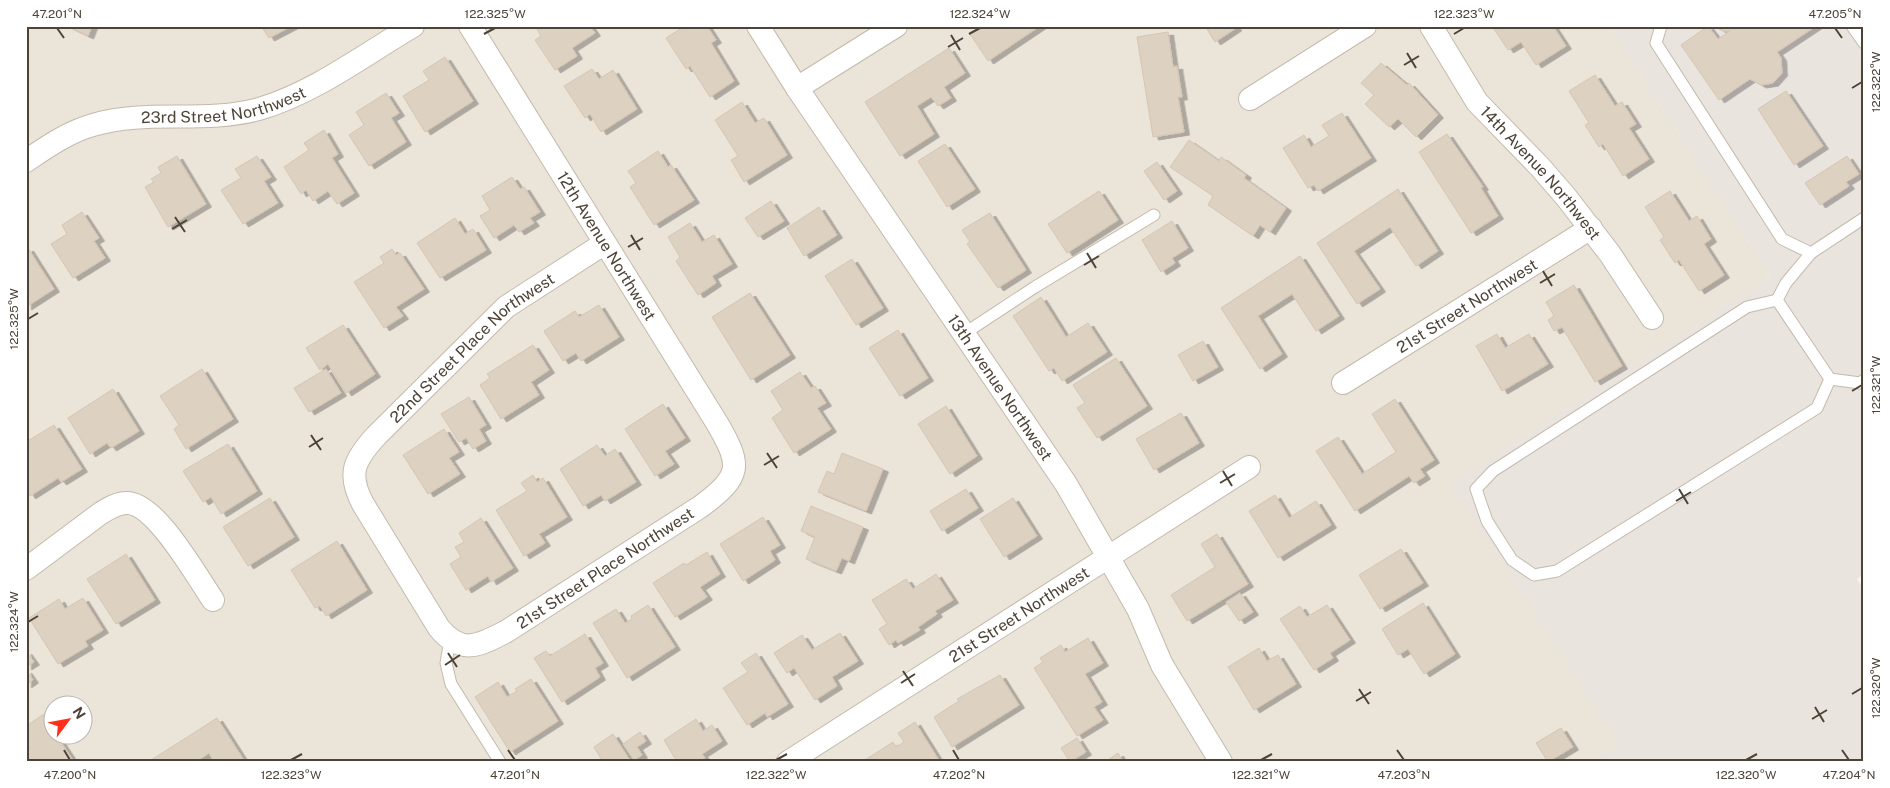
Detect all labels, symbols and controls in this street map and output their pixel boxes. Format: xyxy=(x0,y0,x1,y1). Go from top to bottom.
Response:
text: 47.201°N xyxy=(32,7,82,21)
text: 122.325°W xyxy=(464,7,526,21)
text: 122.324°W xyxy=(949,7,1011,21)
text: 122.323°W xyxy=(1433,7,1495,21)
text: 47.205°N xyxy=(1808,7,1862,21)
text: 122.322°W xyxy=(1869,51,1883,112)
street label: 23rd Street Northwest xyxy=(141,83,309,127)
street label: 14th Avenue Northwest xyxy=(1476,102,1604,244)
street label: 12th Avenue Northwest xyxy=(553,168,660,324)
street label: 21st Street Northwest xyxy=(1393,255,1541,357)
street label: 22nd Street Place Northwest xyxy=(386,269,558,427)
text: 122.325°W xyxy=(7,288,21,350)
street label: 13th Avenue Northwest xyxy=(944,311,1056,464)
text: 122.321°W xyxy=(1869,355,1883,414)
street label: 21st Street Place Northwest xyxy=(513,504,698,633)
street label: 21st Street Northwest xyxy=(945,563,1093,667)
text: 122.324°W xyxy=(7,591,21,653)
text: 122.320°W xyxy=(1869,657,1883,718)
north arrow xyxy=(42,696,92,746)
text: N xyxy=(69,704,89,722)
text: 47.200°N xyxy=(44,768,96,782)
text: 122.323°W xyxy=(260,768,322,782)
text: 47.201°N xyxy=(490,768,540,782)
text: 122.322°W xyxy=(746,768,807,782)
text: 47.202°N xyxy=(933,768,985,782)
text: 122.321°W xyxy=(1232,768,1291,782)
text: 47.203°N xyxy=(1378,768,1430,782)
text: 122.320°W xyxy=(1716,768,1777,782)
text: 47.204°N xyxy=(1823,768,1875,782)

